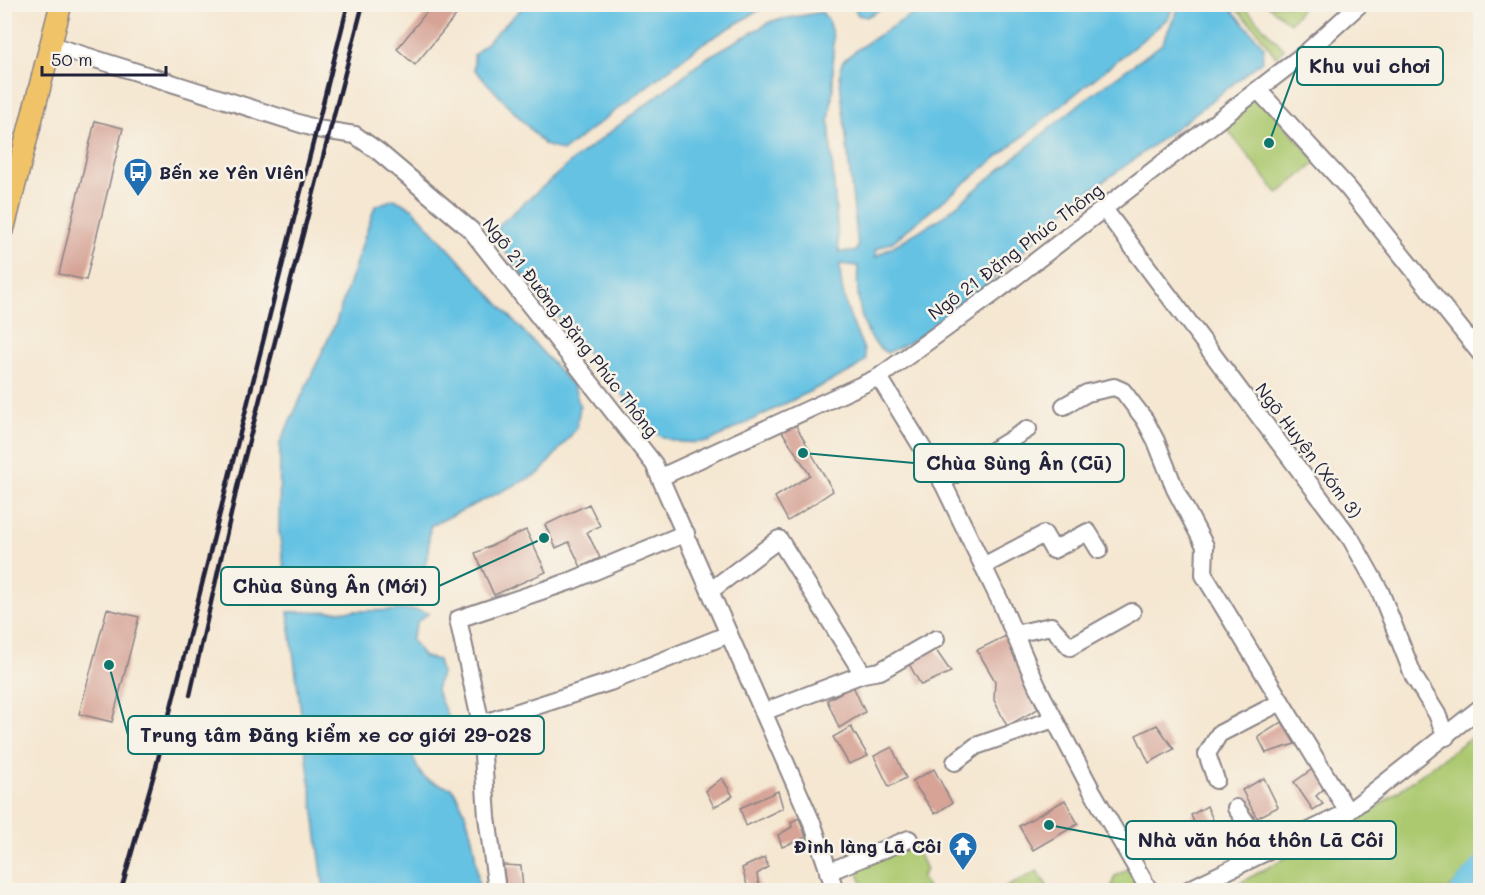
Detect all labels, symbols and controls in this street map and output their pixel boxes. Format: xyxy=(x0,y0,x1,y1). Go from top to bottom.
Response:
scale bar xyxy=(42,39,166,77)
text: 50 m xyxy=(51,47,93,71)
callout: Khu vui chơi xyxy=(1297,47,1443,85)
text: Khu vui chơi xyxy=(1309,52,1431,78)
bus stop icon: Bến xe Yên Viên xyxy=(122,156,154,198)
place label: Bến xe Yên Viên xyxy=(159,160,304,184)
street label: Ngõ 21 Đặng Phúc Thông xyxy=(923,177,1107,325)
street label: Ngõ 21 Đường Đặng Phúc Thông xyxy=(478,212,664,442)
street label: Ngõ Huyện (Xóm 3) xyxy=(1250,377,1368,523)
callout: Chùa Sùng Ân (Cũ) xyxy=(914,444,1124,482)
text: Chùa Sùng Ân (Cũ) xyxy=(926,449,1112,475)
callout: Chùa Sùng Ân (Mới) xyxy=(221,567,439,605)
text: Chùa Sùng Ân (Mới) xyxy=(233,572,427,598)
callout: Trung tâm Đăng kiểm xe cơ giới 29-02S xyxy=(128,716,544,754)
text: Trung tâm Đăng kiểm xe cơ giới 29-02S xyxy=(140,721,532,747)
callout: Nhà văn hóa thôn Lã Côi xyxy=(1126,821,1396,859)
text: Nhà văn hóa thôn Lã Côi xyxy=(1138,826,1384,852)
temple icon: Đình làng Lã Côi xyxy=(947,830,979,872)
place label: Đình làng Lã Côi xyxy=(794,834,942,858)

